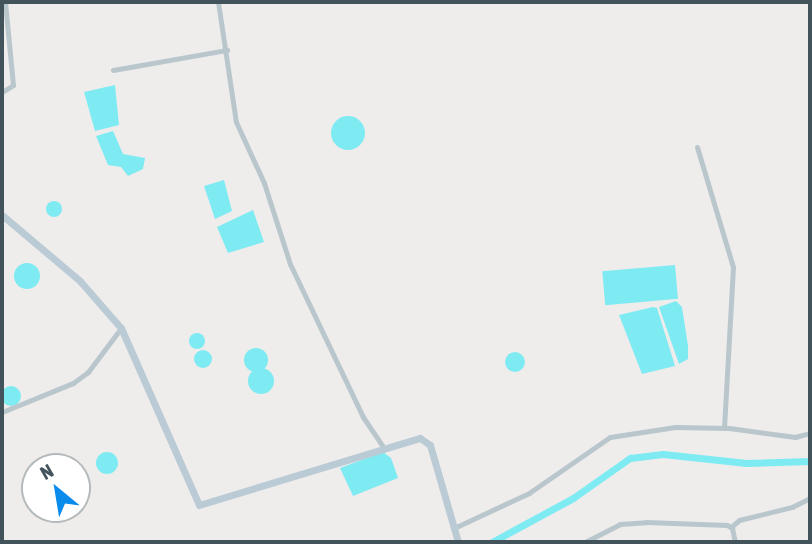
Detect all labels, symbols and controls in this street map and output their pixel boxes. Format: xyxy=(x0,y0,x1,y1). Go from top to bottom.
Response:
north arrow xyxy=(21,453,91,523)
text: N xyxy=(36,459,57,484)

